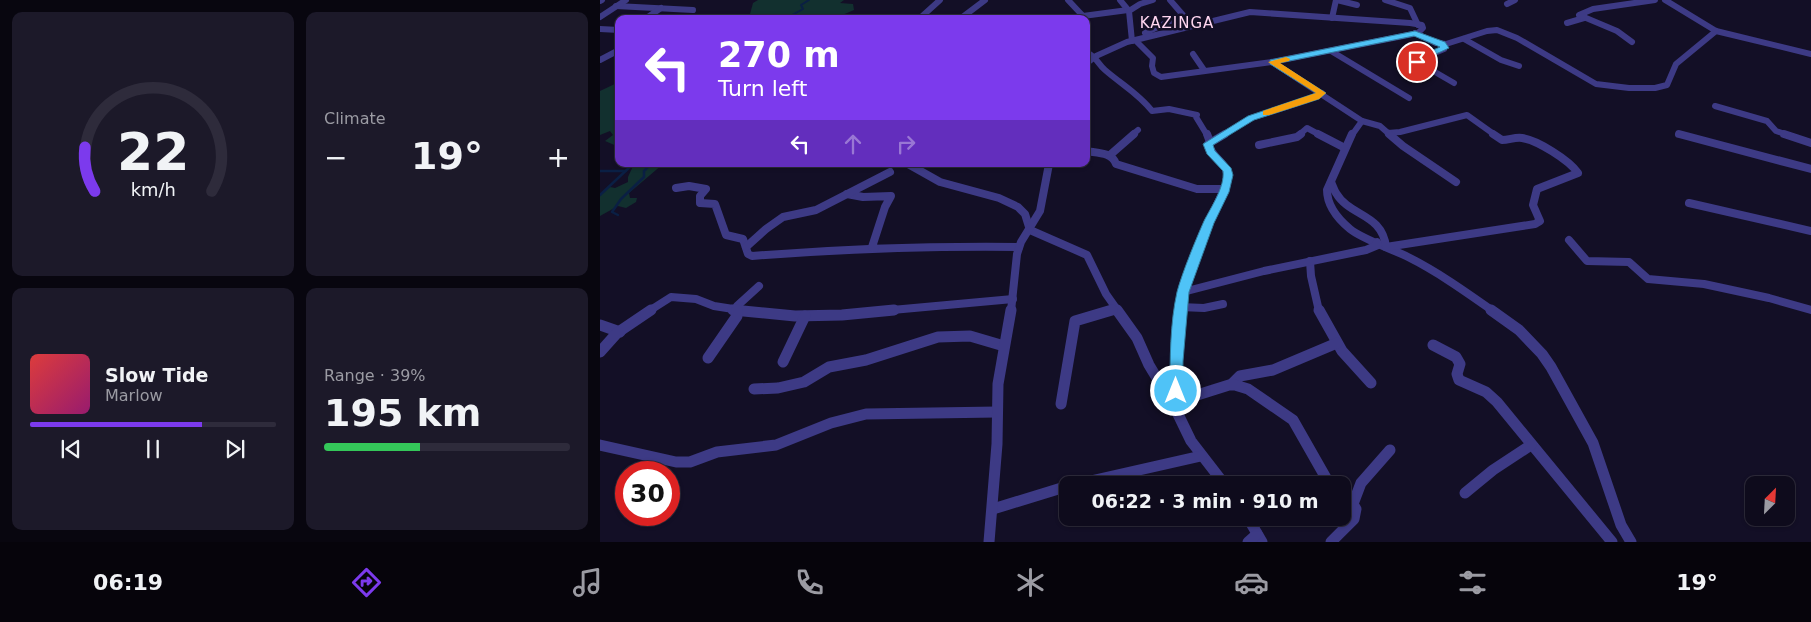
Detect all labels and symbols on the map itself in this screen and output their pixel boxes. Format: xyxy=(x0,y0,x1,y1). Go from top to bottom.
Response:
district label: KAZINGA xyxy=(1140,14,1214,32)
pin xyxy=(1396,41,1438,83)
position arrow xyxy=(1149,364,1201,416)
speed limit sign: 30 xyxy=(615,461,680,526)
north arrow xyxy=(1745,476,1795,526)

